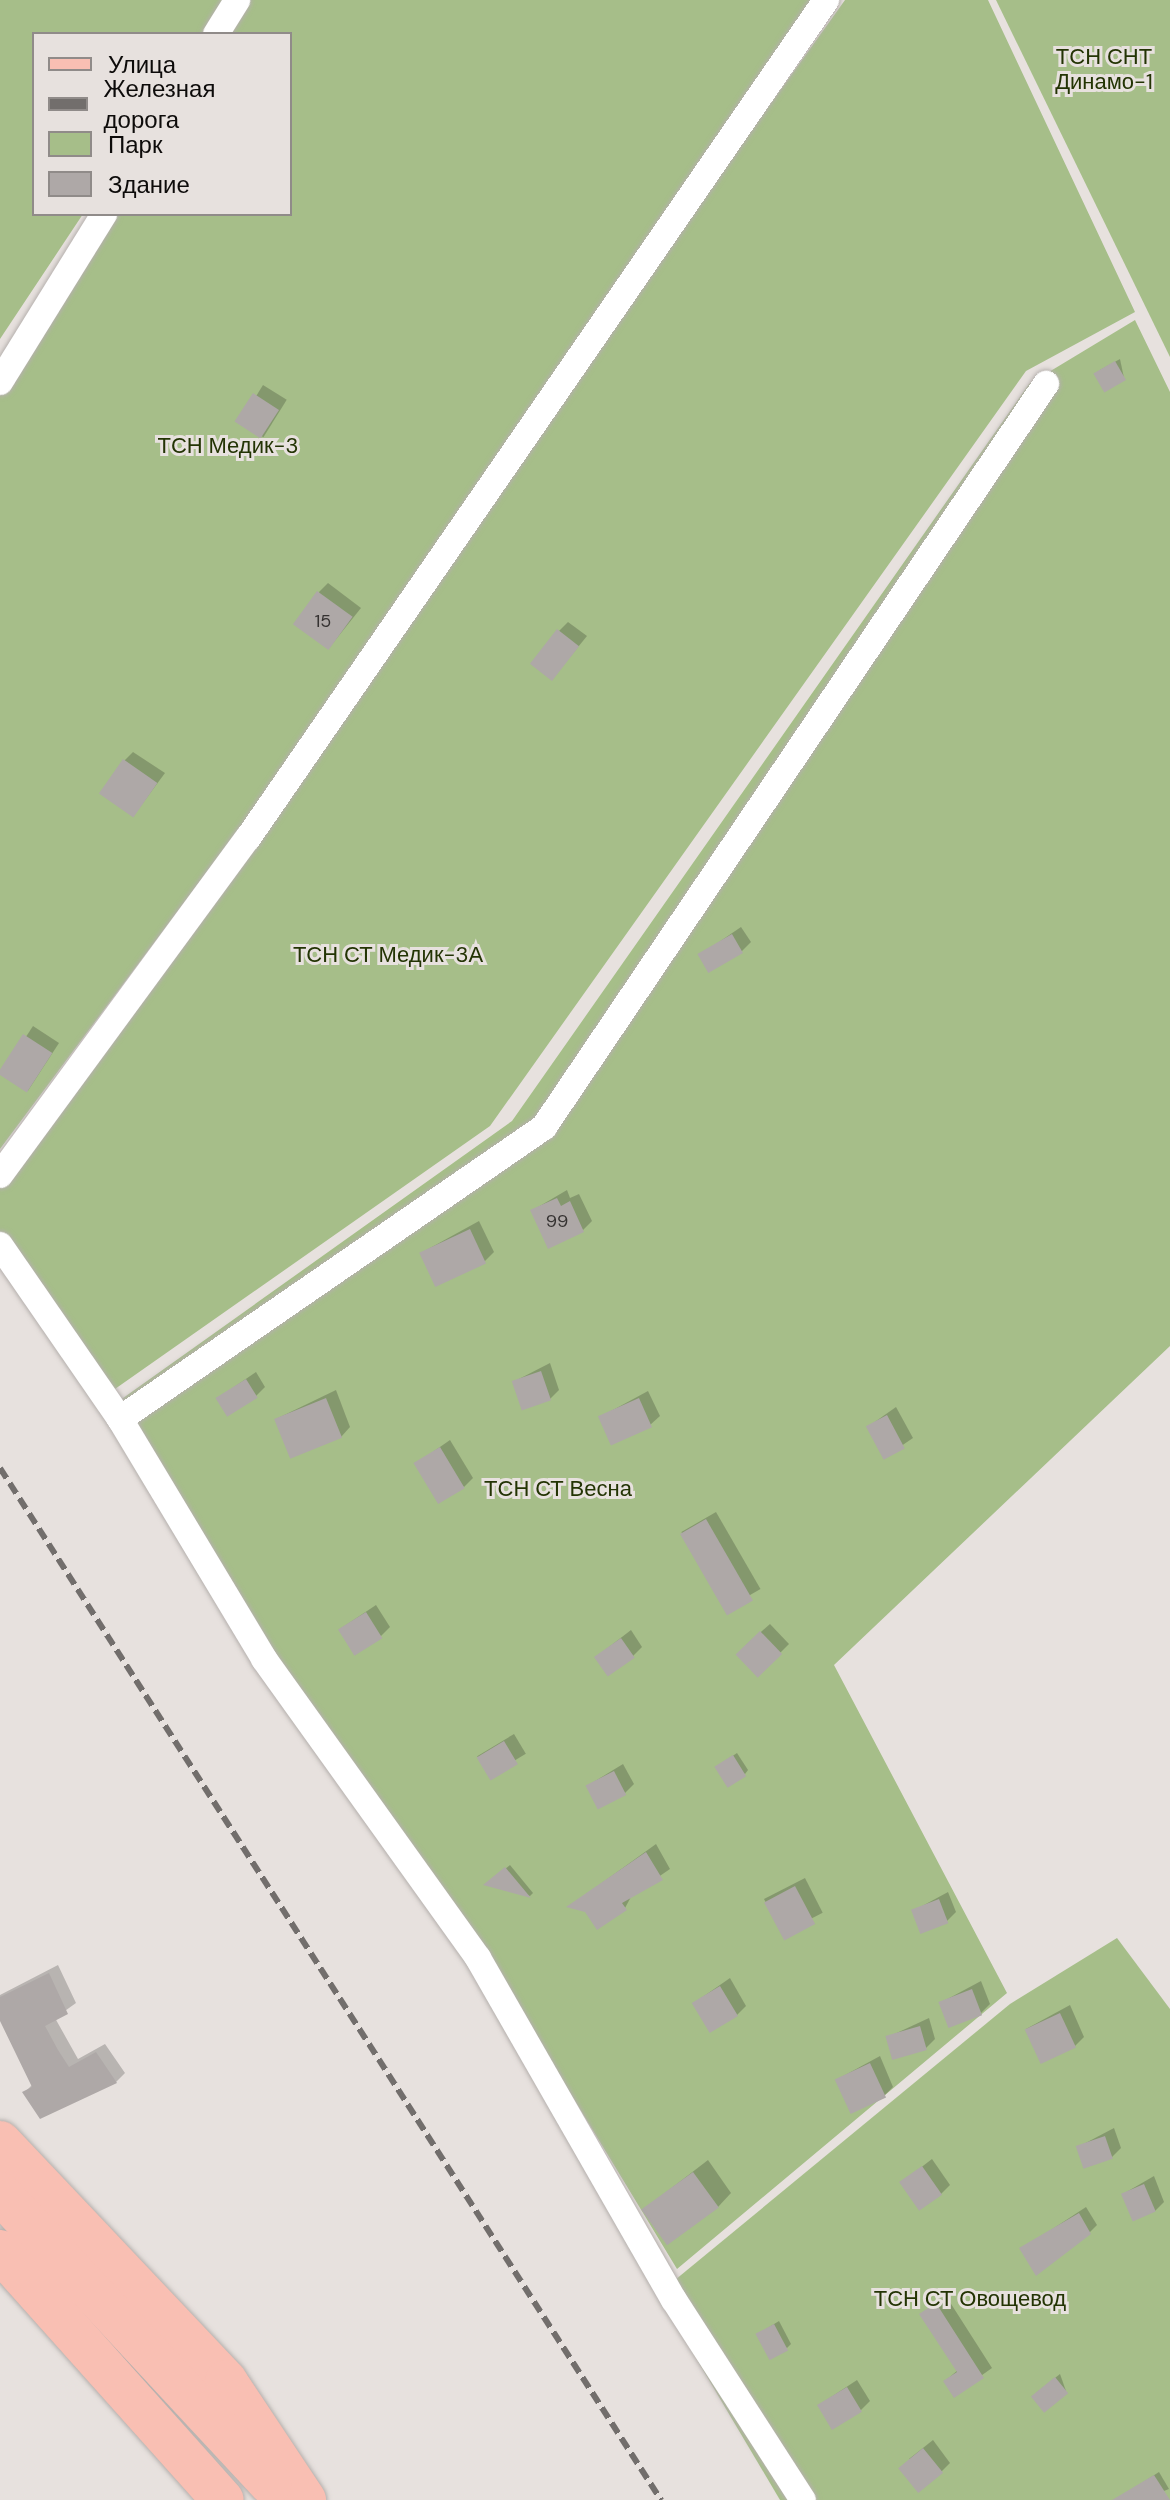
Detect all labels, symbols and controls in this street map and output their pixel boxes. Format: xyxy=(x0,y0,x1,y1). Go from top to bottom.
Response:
legend xyxy=(32,32,292,216)
park label: ТСН СНТ Динамо-1 xyxy=(1055,43,1153,94)
text: Улица xyxy=(108,49,176,80)
text: Железная дорога xyxy=(104,73,215,135)
text: Парк xyxy=(108,129,162,160)
text: Здание xyxy=(108,169,190,200)
park label: ТСН Медик-3 xyxy=(157,433,299,459)
house number: 15 xyxy=(315,610,331,632)
park label: ТСН СТ Медик-3А xyxy=(293,942,483,968)
house number: 99 xyxy=(546,1210,568,1232)
park label: ТСН СТ Весна xyxy=(484,1476,632,1502)
park label: ТСН СТ Овощевод xyxy=(874,2286,1066,2312)

